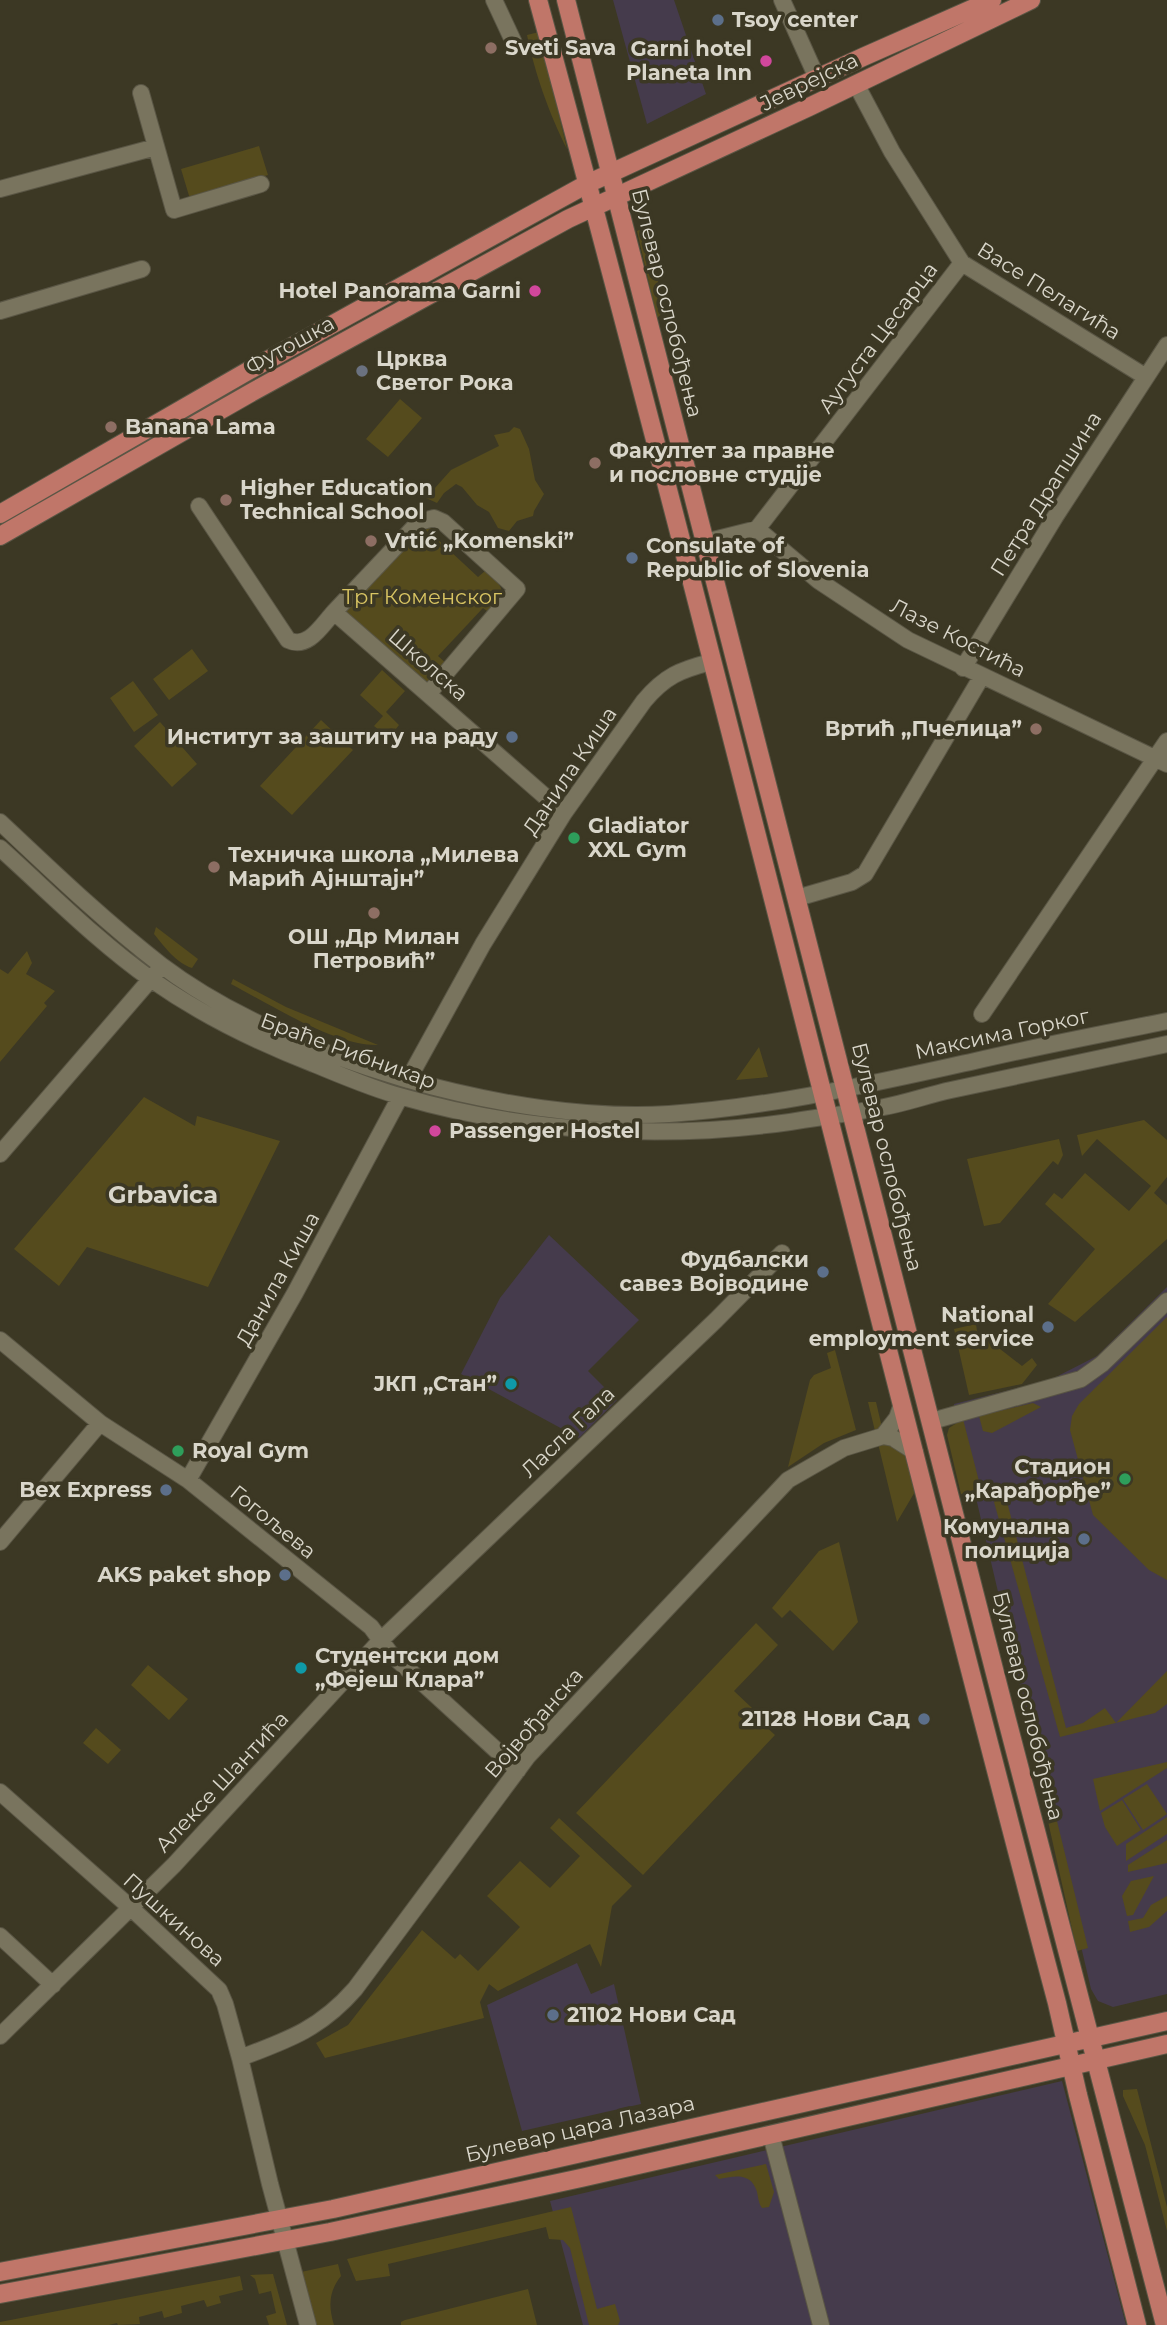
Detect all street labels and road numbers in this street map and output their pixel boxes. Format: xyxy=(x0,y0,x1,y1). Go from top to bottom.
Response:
street label: Јеврејска xyxy=(756,47,862,116)
street label: Булевар ослобођења xyxy=(627,186,708,420)
street label: Васе Пелагића xyxy=(973,236,1126,345)
street label: Аугуста Цесарца xyxy=(813,257,943,418)
street label: Футошка xyxy=(241,310,338,379)
street label: Петра Драпшина xyxy=(985,407,1106,581)
street label: Лазе Костића xyxy=(887,593,1030,682)
street label: Школска xyxy=(383,623,473,706)
street label: Данила Киша xyxy=(517,702,622,840)
street label: Максима Горког xyxy=(913,1003,1091,1064)
street label: Браће Рибникар xyxy=(257,1007,439,1094)
street label: Булевар ослобођења xyxy=(847,1040,928,1274)
street label: Данила Киша xyxy=(230,1207,325,1350)
street label: Ласла Гала xyxy=(516,1381,620,1482)
street label: Гогољева xyxy=(225,1480,321,1564)
street label: Булевар ослобођења xyxy=(988,1589,1069,1823)
street label: Војвођанска xyxy=(479,1663,588,1783)
street label: Алексе Шантића xyxy=(150,1706,293,1857)
street label: Пушкинова xyxy=(119,1868,230,1972)
street label: Булевар цара Лазара xyxy=(463,2090,697,2167)

